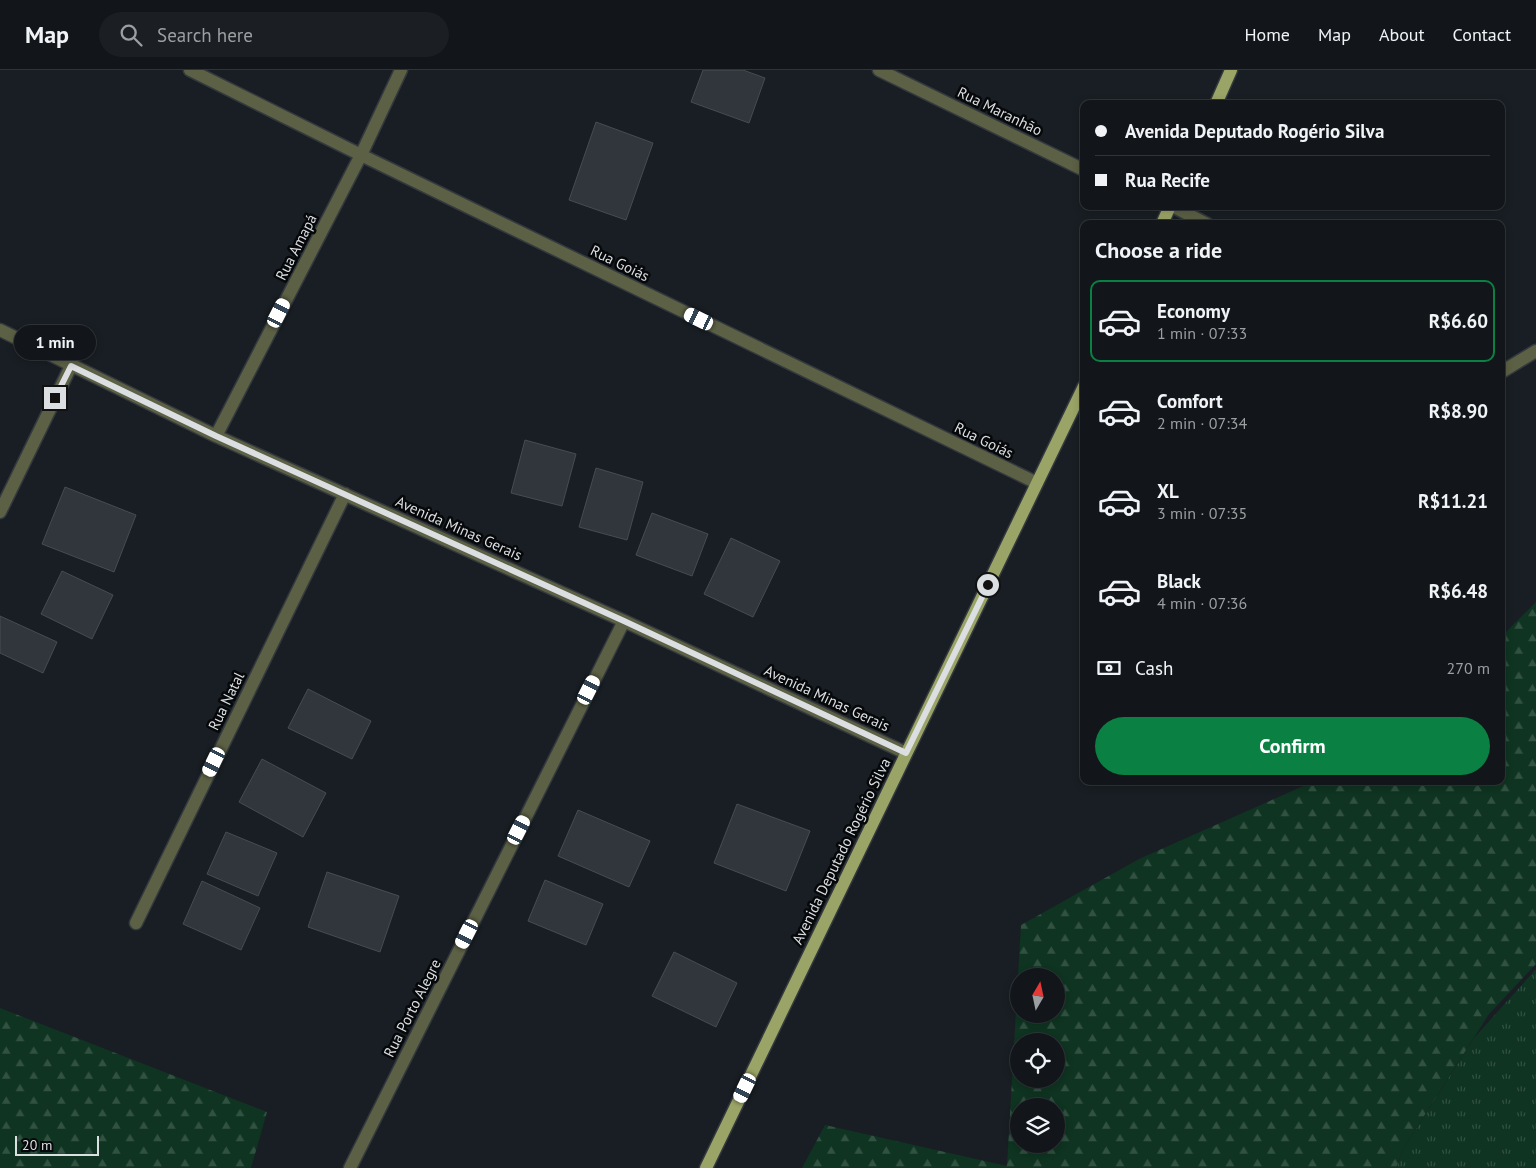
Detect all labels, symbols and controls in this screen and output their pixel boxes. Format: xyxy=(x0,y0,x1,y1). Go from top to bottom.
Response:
search box xyxy=(99,12,449,57)
text: Map xyxy=(25,19,69,50)
icon: search xyxy=(117,21,145,49)
text: Search here xyxy=(157,23,253,47)
text: Home xyxy=(1244,23,1290,46)
text: Map xyxy=(1318,23,1351,46)
text: About xyxy=(1379,23,1425,46)
text: Contact xyxy=(1453,23,1511,46)
street label: Rua Maranhão xyxy=(954,82,1046,140)
text: Avenida Deputado Rogério Silva xyxy=(1125,119,1384,143)
text: Rua Recife xyxy=(1125,168,1210,192)
street label: Rua Amapá xyxy=(271,211,321,283)
text: Choose a ride xyxy=(1095,236,1222,264)
street label: Rua Goiás xyxy=(587,241,653,285)
car xyxy=(265,296,292,330)
icon: car xyxy=(1097,299,1142,344)
text: Economy xyxy=(1157,299,1230,323)
car xyxy=(682,306,715,332)
text: R$6.60 xyxy=(1429,309,1488,333)
text: 1 min · 07:33 xyxy=(1157,323,1247,343)
callout: 1 min xyxy=(14,325,96,360)
text: 1 min xyxy=(35,332,75,352)
route end xyxy=(44,387,66,409)
icon: car xyxy=(1097,389,1142,434)
text: Comfort xyxy=(1157,389,1223,413)
text: R$8.90 xyxy=(1429,399,1488,423)
text: 2 min · 07:34 xyxy=(1157,413,1247,433)
street label: Rua Goiás xyxy=(951,418,1017,462)
icon: car xyxy=(1097,479,1142,524)
text: XL xyxy=(1157,479,1179,503)
text: R$11.21 xyxy=(1418,489,1488,513)
street label: Avenida Minas Gerais xyxy=(393,492,525,564)
text: 3 min · 07:35 xyxy=(1157,503,1247,523)
icon: car xyxy=(1097,569,1142,614)
text: Black xyxy=(1157,569,1201,593)
route start xyxy=(977,574,999,596)
text: R$6.48 xyxy=(1429,579,1488,603)
text: 4 min · 07:36 xyxy=(1157,593,1247,613)
icon: cash xyxy=(1095,654,1123,682)
text: Cash xyxy=(1135,656,1173,680)
text: 270 m xyxy=(1447,658,1490,678)
street label: Avenida Minas Gerais xyxy=(761,661,893,735)
street label: Rua Natal xyxy=(204,668,249,733)
car xyxy=(575,673,602,707)
button: Confirm xyxy=(1095,717,1490,775)
car xyxy=(200,745,227,779)
street label: Avenida Deputado Rogério Silva xyxy=(788,755,894,947)
car xyxy=(505,813,532,847)
car xyxy=(453,917,480,951)
street label: Rua Porto Alegre xyxy=(379,956,445,1060)
north arrow xyxy=(1010,968,1065,1022)
map controls xyxy=(1010,968,1065,1153)
button: locate xyxy=(1010,1033,1065,1088)
car xyxy=(731,1071,758,1105)
button: layers xyxy=(1010,1098,1065,1153)
scale bar xyxy=(15,1133,99,1156)
text: 20 m xyxy=(22,1136,52,1154)

